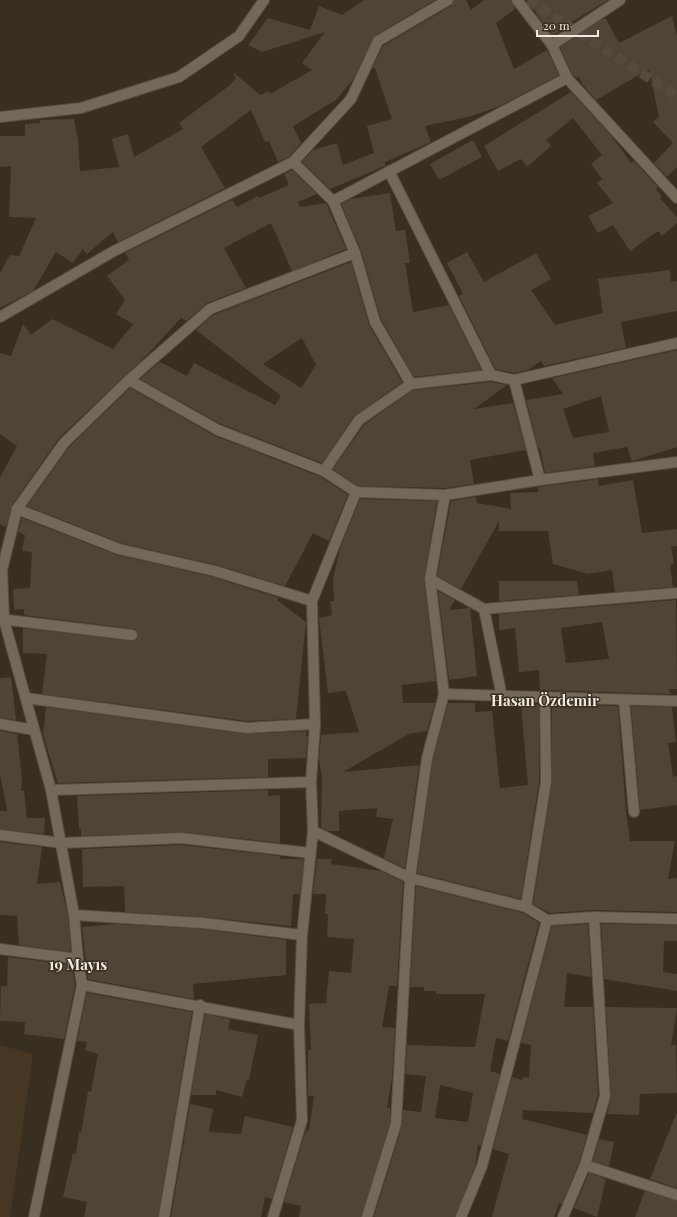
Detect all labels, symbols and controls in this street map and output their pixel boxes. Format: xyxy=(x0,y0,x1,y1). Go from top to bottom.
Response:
scale bar xyxy=(537,12,598,38)
text: 20 m xyxy=(543,17,570,33)
district label: Hasan Özdemir xyxy=(491,690,599,710)
district label: 19 Mayıs xyxy=(49,954,107,974)

